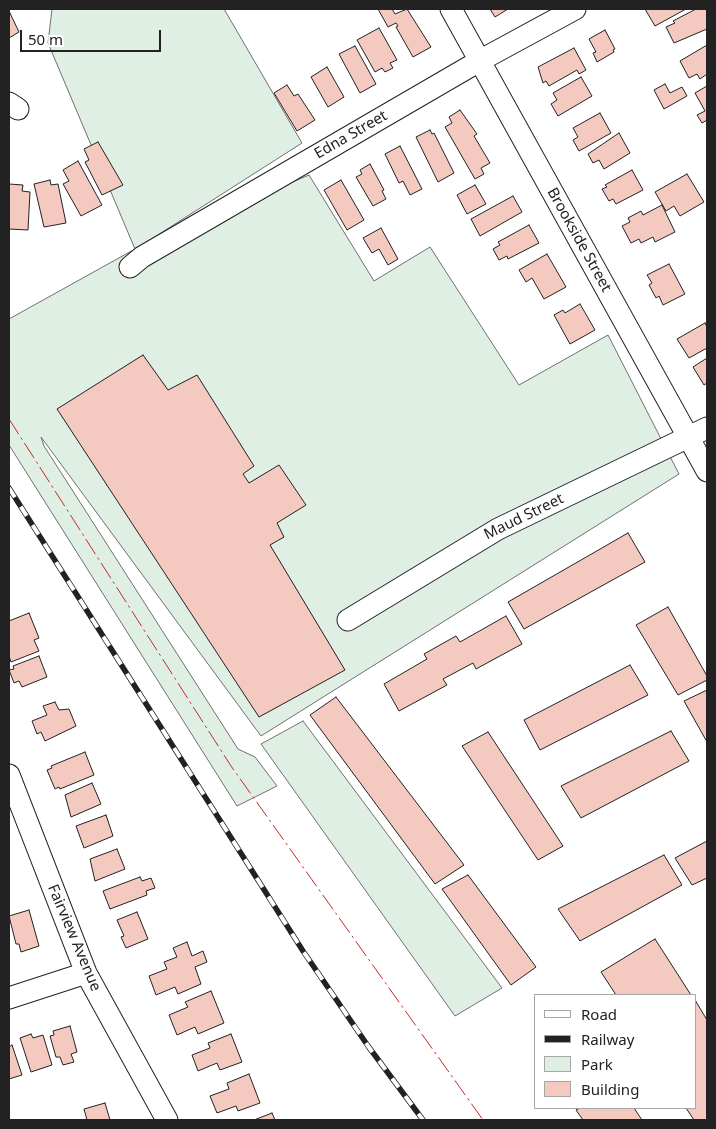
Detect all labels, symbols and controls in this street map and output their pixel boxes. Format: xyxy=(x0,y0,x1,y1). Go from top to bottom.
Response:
scale bar xyxy=(22,20,164,52)
text: 50 m xyxy=(28,29,63,49)
street label: Edna Street xyxy=(311,107,391,163)
street label: Brookside Street xyxy=(543,185,615,295)
street label: Maud Street xyxy=(481,490,567,544)
street label: Fairview Avenue xyxy=(43,882,105,994)
legend xyxy=(534,994,696,1109)
text: Road xyxy=(581,1004,617,1024)
text: Railway xyxy=(581,1029,634,1049)
text: Park xyxy=(581,1054,613,1074)
text: Building xyxy=(581,1079,639,1099)

